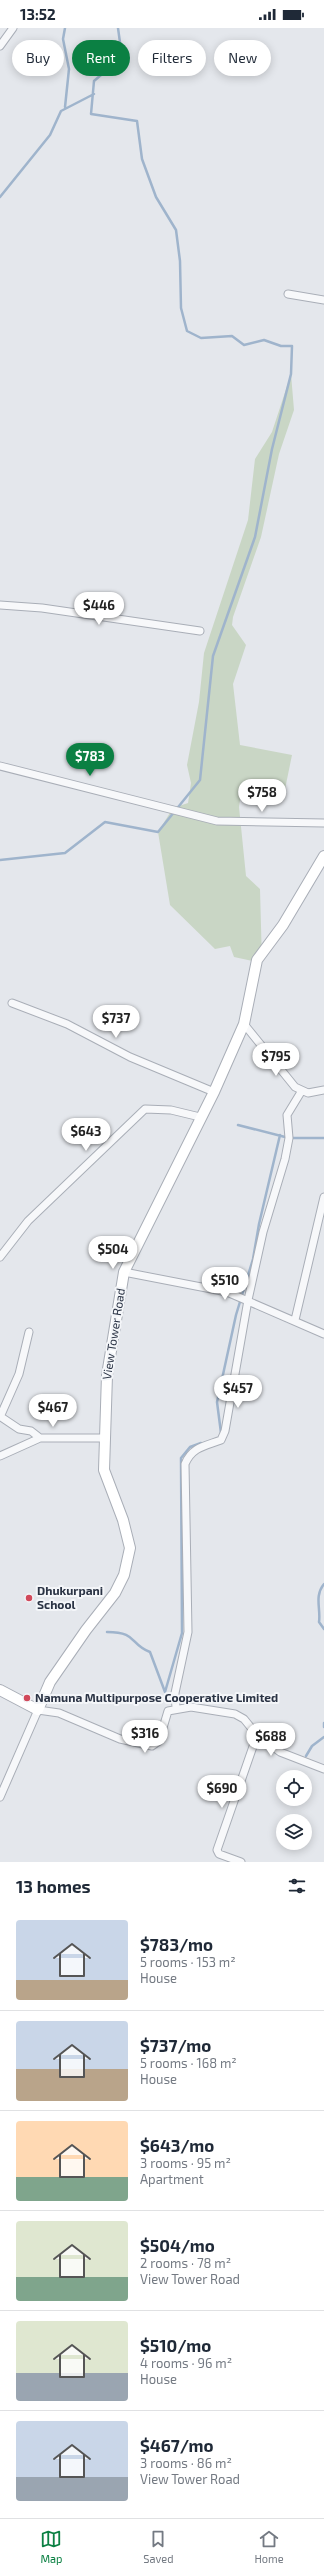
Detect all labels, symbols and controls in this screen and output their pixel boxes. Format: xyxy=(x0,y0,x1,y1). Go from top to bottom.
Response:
text: 13:52 xyxy=(20,5,56,23)
chip: Buy xyxy=(12,40,64,76)
chip: Rent xyxy=(72,40,130,76)
chip: Filters xyxy=(138,40,206,76)
chip: New xyxy=(214,40,271,76)
pin: $446 xyxy=(75,592,123,626)
text: $446 xyxy=(83,597,115,613)
pin: $783 xyxy=(66,743,114,777)
text: $783 xyxy=(75,748,105,764)
pin: $758 xyxy=(238,779,286,813)
text: $758 xyxy=(247,784,277,800)
pin: $737 xyxy=(92,1005,140,1039)
text: $737 xyxy=(102,1010,130,1026)
pin: $795 xyxy=(252,1043,300,1077)
text: $795 xyxy=(261,1048,291,1064)
pin: $643 xyxy=(62,1118,110,1152)
text: $643 xyxy=(71,1123,101,1139)
pin: $504 xyxy=(89,1236,137,1270)
text: $504 xyxy=(97,1241,129,1257)
pin: $510 xyxy=(201,1267,249,1301)
text: $510 xyxy=(211,1272,239,1288)
street label: View Tower Road xyxy=(99,1287,127,1381)
pin: $457 xyxy=(214,1375,262,1409)
text: $457 xyxy=(223,1380,253,1396)
pin: $467 xyxy=(29,1394,77,1428)
text: $467 xyxy=(38,1399,68,1415)
place label: Dhukurpani School xyxy=(37,1583,103,1611)
marker: Dhukurpani School xyxy=(24,1593,34,1603)
place label: Namuna Multipurpose Cooperative Limited xyxy=(35,1690,278,1704)
marker: Namuna Multipurpose Cooperative Limited xyxy=(22,1693,32,1703)
pin: $316 xyxy=(121,1720,169,1754)
pin: $688 xyxy=(247,1723,295,1757)
text: $316 xyxy=(131,1725,159,1741)
text: $688 xyxy=(255,1728,287,1744)
map controls xyxy=(276,1770,312,1850)
button: locate xyxy=(276,1770,312,1806)
pin: $690 xyxy=(198,1775,246,1809)
text: $690 xyxy=(206,1780,238,1796)
button: layers xyxy=(276,1814,312,1850)
icon: filters xyxy=(286,1875,308,1897)
text: 13 homes xyxy=(16,1876,91,1896)
text: $783/mo xyxy=(140,1934,213,1954)
icon: home xyxy=(48,1936,96,1984)
text: 5 rooms · 153 m² xyxy=(140,1954,236,1970)
text: House xyxy=(140,1970,177,1986)
text: $737/mo xyxy=(140,2035,211,2055)
icon: home xyxy=(48,2037,96,2085)
text: 5 rooms · 168 m² xyxy=(140,2055,237,2071)
text: House xyxy=(140,2071,177,2087)
text: $643/mo xyxy=(140,2135,214,2155)
icon: home xyxy=(48,2137,96,2185)
text: 3 rooms · 95 m² xyxy=(140,2155,231,2171)
text: Apartment xyxy=(140,2171,204,2187)
text: $504/mo xyxy=(140,2235,215,2255)
icon: home xyxy=(48,2237,96,2285)
text: 2 rooms · 78 m² xyxy=(140,2255,231,2271)
text: View Tower Road xyxy=(140,2271,240,2287)
text: $510/mo xyxy=(140,2335,211,2355)
icon: home xyxy=(48,2337,96,2385)
text: 4 rooms · 96 m² xyxy=(140,2355,232,2371)
text: House xyxy=(140,2371,177,2387)
text: $467/mo xyxy=(140,2435,214,2455)
icon: home xyxy=(48,2437,96,2485)
text: 3 rooms · 86 m² xyxy=(140,2455,232,2471)
text: View Tower Road xyxy=(140,2471,240,2487)
tab: Map xyxy=(40,2528,63,2565)
tab: Saved xyxy=(143,2528,174,2565)
tab: Home xyxy=(254,2528,284,2565)

